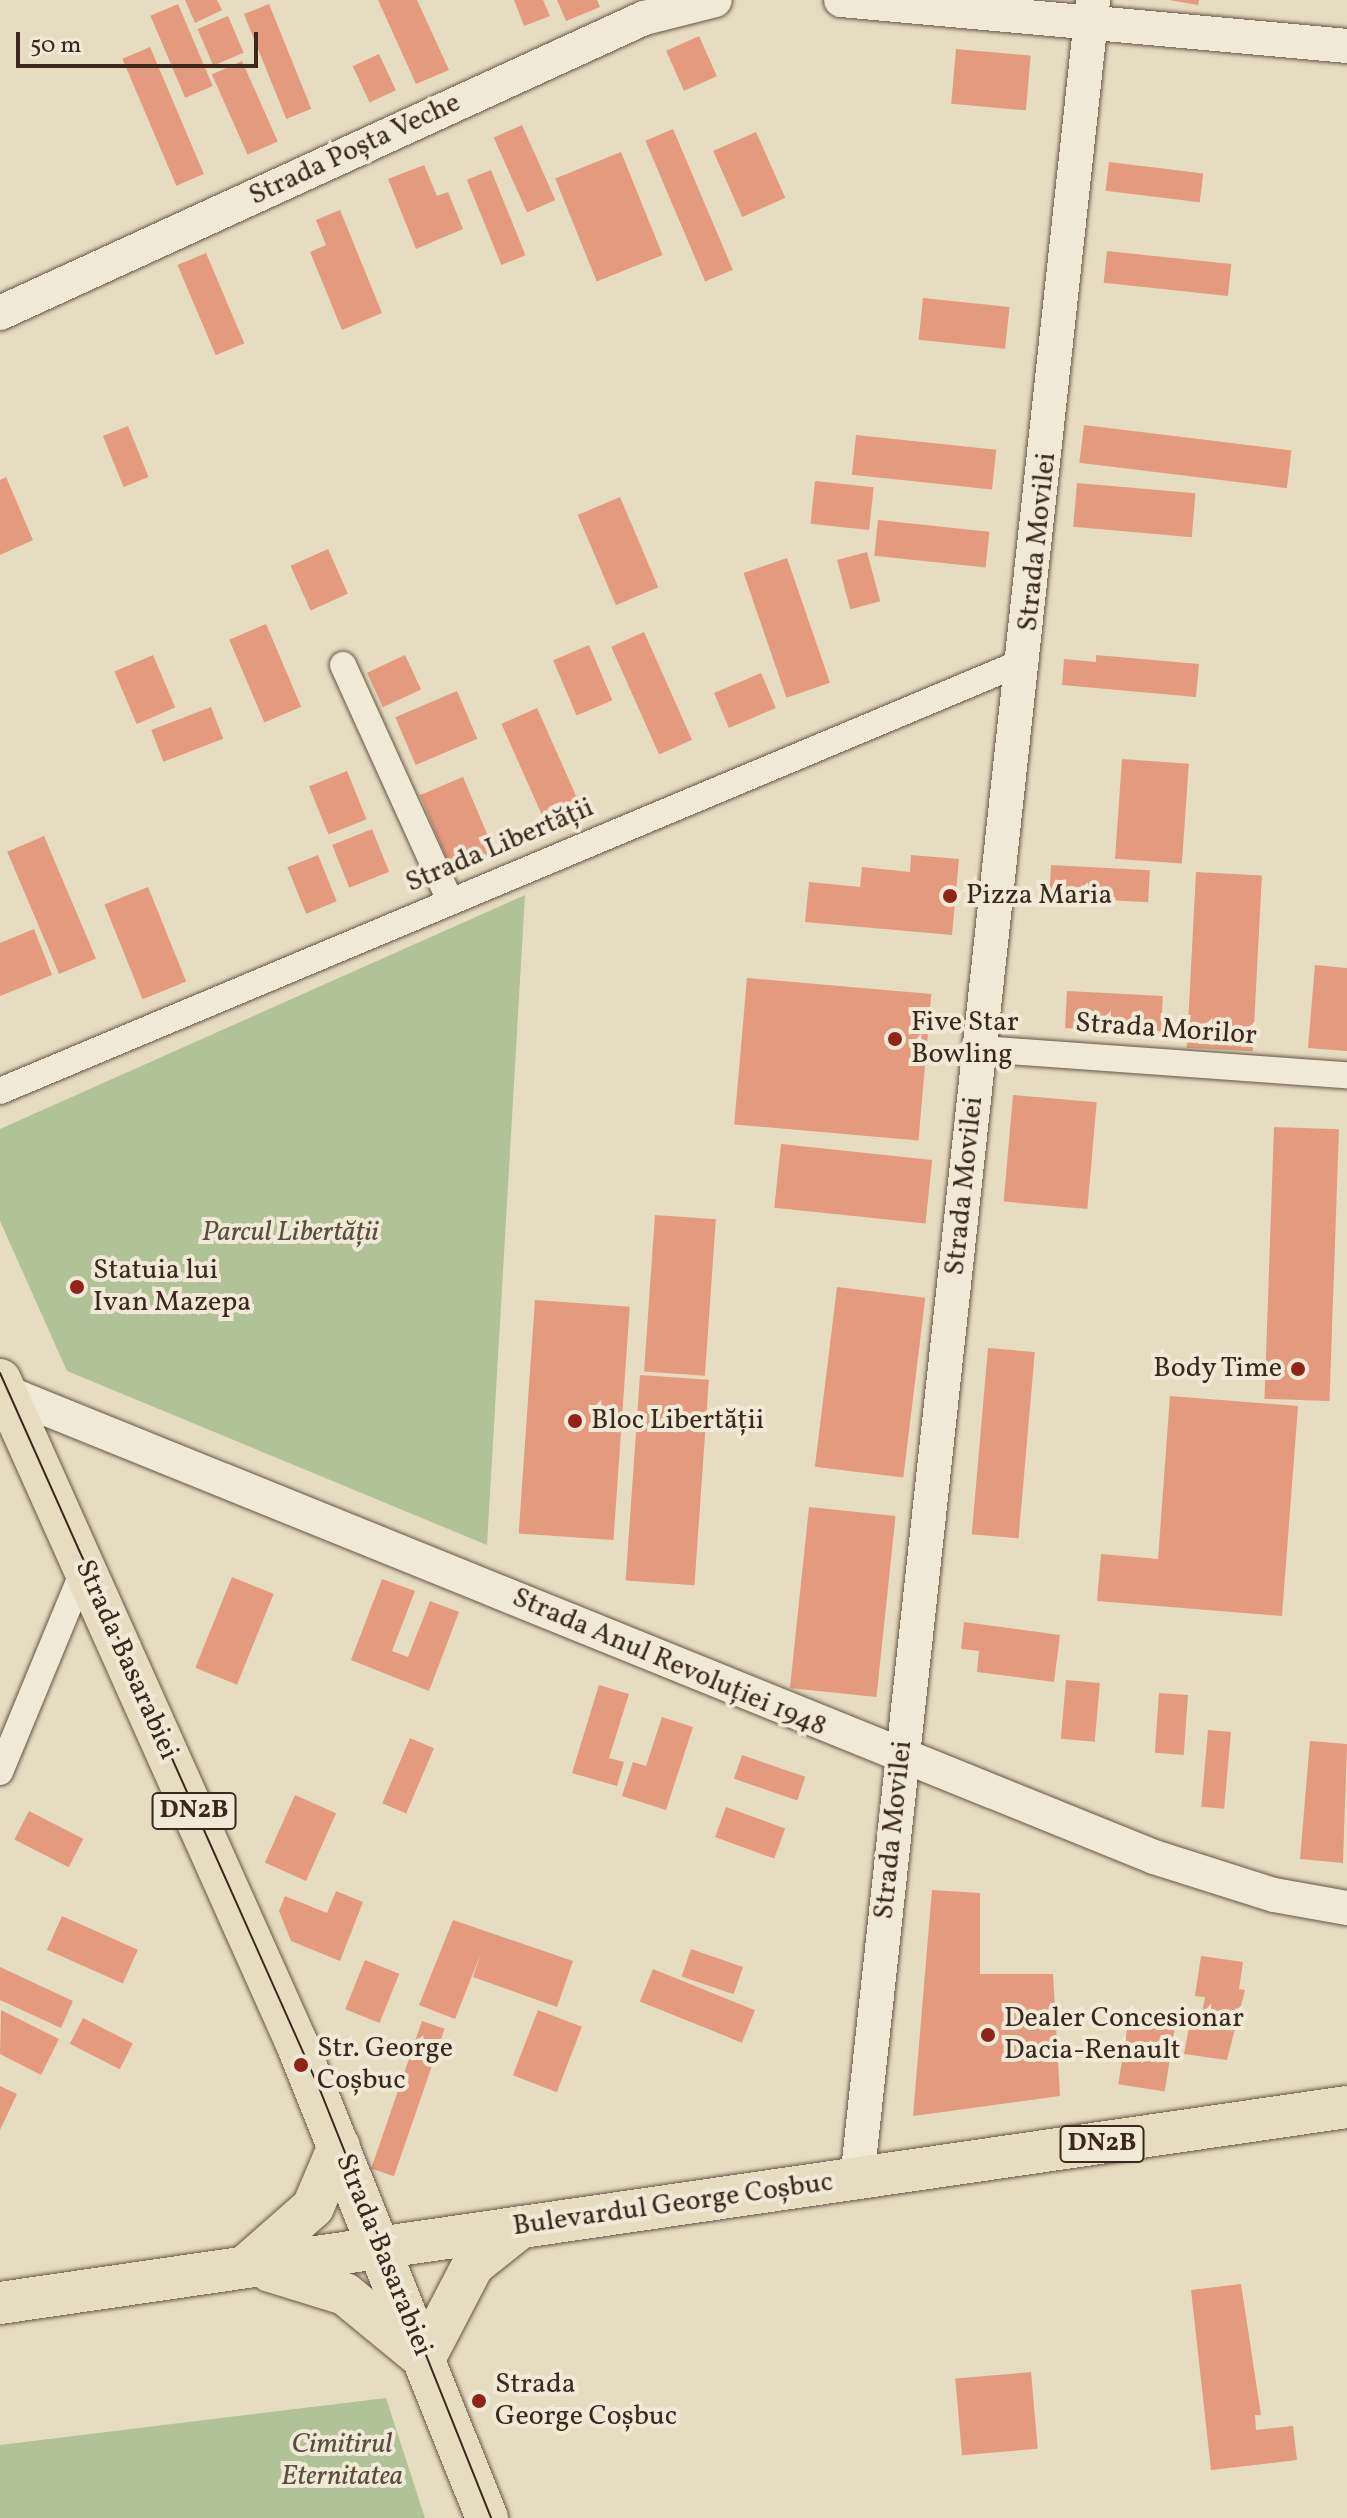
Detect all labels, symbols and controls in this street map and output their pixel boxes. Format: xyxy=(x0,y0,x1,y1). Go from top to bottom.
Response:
scale bar xyxy=(20,16,262,66)
text: 50 m xyxy=(30,29,82,63)
street label: Strada Poșta Veche xyxy=(244,86,466,214)
street label: Strada Movilei xyxy=(1012,451,1064,633)
street label: Strada Libertății xyxy=(401,791,599,901)
place label: Pizza Maria xyxy=(966,879,1112,913)
marker: Pizza Maria xyxy=(941,887,959,905)
place label: Five Star Bowling xyxy=(911,1006,1019,1072)
street label: Strada Morilor xyxy=(1074,1007,1258,1053)
marker: Five Star Bowling xyxy=(886,1030,904,1048)
street label: Strada Movilei xyxy=(939,1095,991,1277)
park label: Parcul Libertății xyxy=(202,1216,378,1250)
place label: Statuia lui Ivan Mazepa xyxy=(93,1254,251,1320)
marker: Statuia lui Ivan Mazepa xyxy=(68,1278,86,1296)
place label: Body Time xyxy=(1152,1352,1282,1386)
marker: Body Time xyxy=(1289,1360,1307,1378)
place label: Bloc Libertății xyxy=(591,1404,764,1438)
marker: Bloc Libertății xyxy=(566,1412,584,1430)
street label: Strada Basarabiei xyxy=(67,1555,185,1765)
street label: Strada Anul Revoluției 1948 xyxy=(507,1582,831,1744)
street label: Strada Movilei xyxy=(868,1739,920,1921)
road number: DN2B xyxy=(150,1789,238,1833)
place label: Dealer Concesionar Dacia-Renault xyxy=(1004,2002,1244,2068)
marker: Dealer Concesionar Dacia-Renault xyxy=(979,2026,997,2044)
place label: Str. George Coșbuc xyxy=(317,2032,453,2098)
marker: Str. George Coșbuc xyxy=(292,2056,310,2074)
road number: DN2B xyxy=(1058,2122,1146,2166)
street label: Strada Basarabiei xyxy=(327,2149,439,2361)
street label: Bulevardul George Coșbuc xyxy=(511,2166,835,2244)
place label: Strada George Coșbuc xyxy=(495,2368,677,2434)
marker: Strada George Coșbuc xyxy=(470,2392,488,2410)
park label: Cimitirul Eternitatea xyxy=(281,2428,403,2494)

